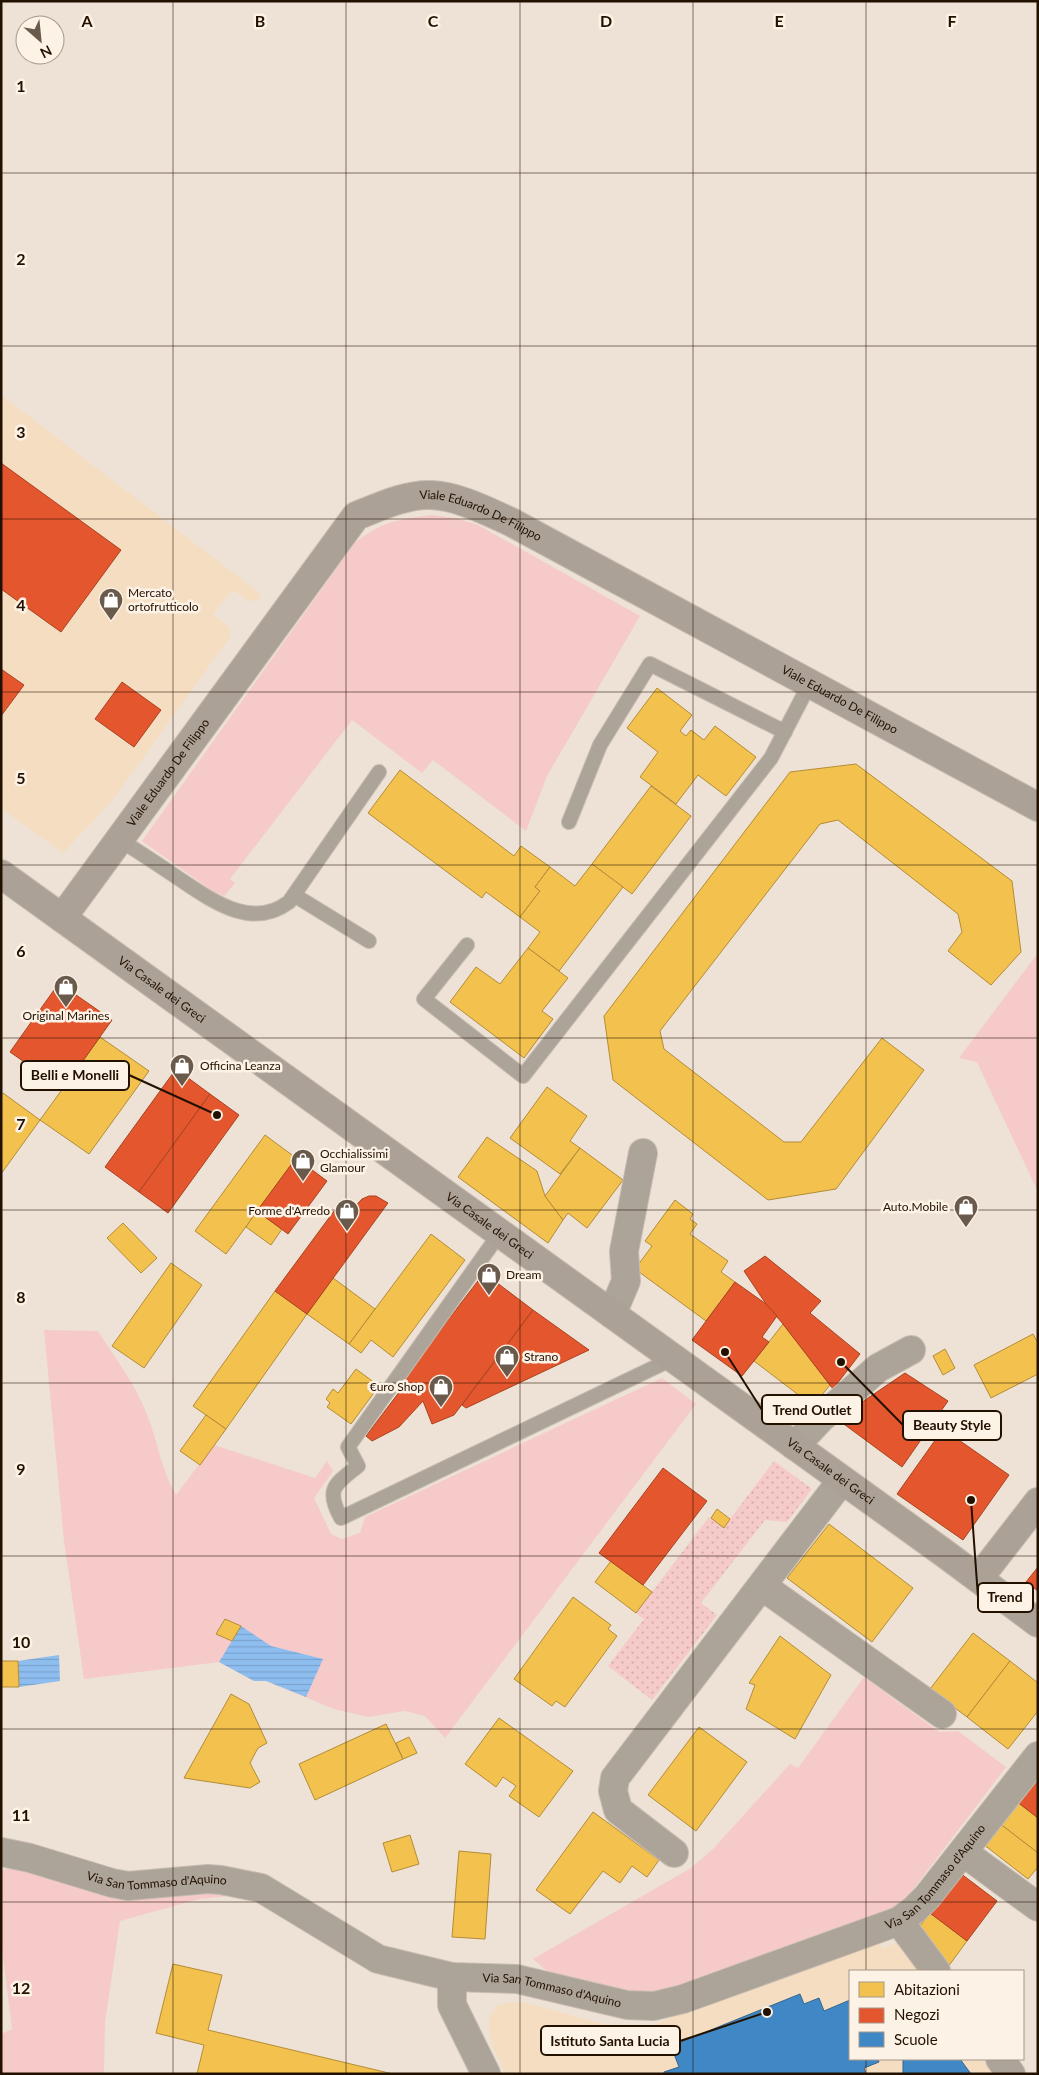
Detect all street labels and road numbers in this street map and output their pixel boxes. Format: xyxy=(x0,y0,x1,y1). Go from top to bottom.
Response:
street label: Viale Eduardo De Filippo xyxy=(419,487,545,544)
street label: Viale Eduardo De Filippo xyxy=(779,662,901,737)
street label: Viale Eduardo De Filippo xyxy=(123,715,212,829)
street label: Via Casale dei Greci xyxy=(115,953,209,1026)
street label: Via Casale dei Greci xyxy=(443,1189,537,1262)
street label: Via Casale dei Greci xyxy=(784,1434,877,1507)
street label: Via San Tommaso d'Aquino xyxy=(883,1821,989,1932)
street label: Via San Tommaso d'Aquino xyxy=(85,1868,228,1893)
street label: Via San Tommaso d'Aquino xyxy=(482,1970,623,2010)

